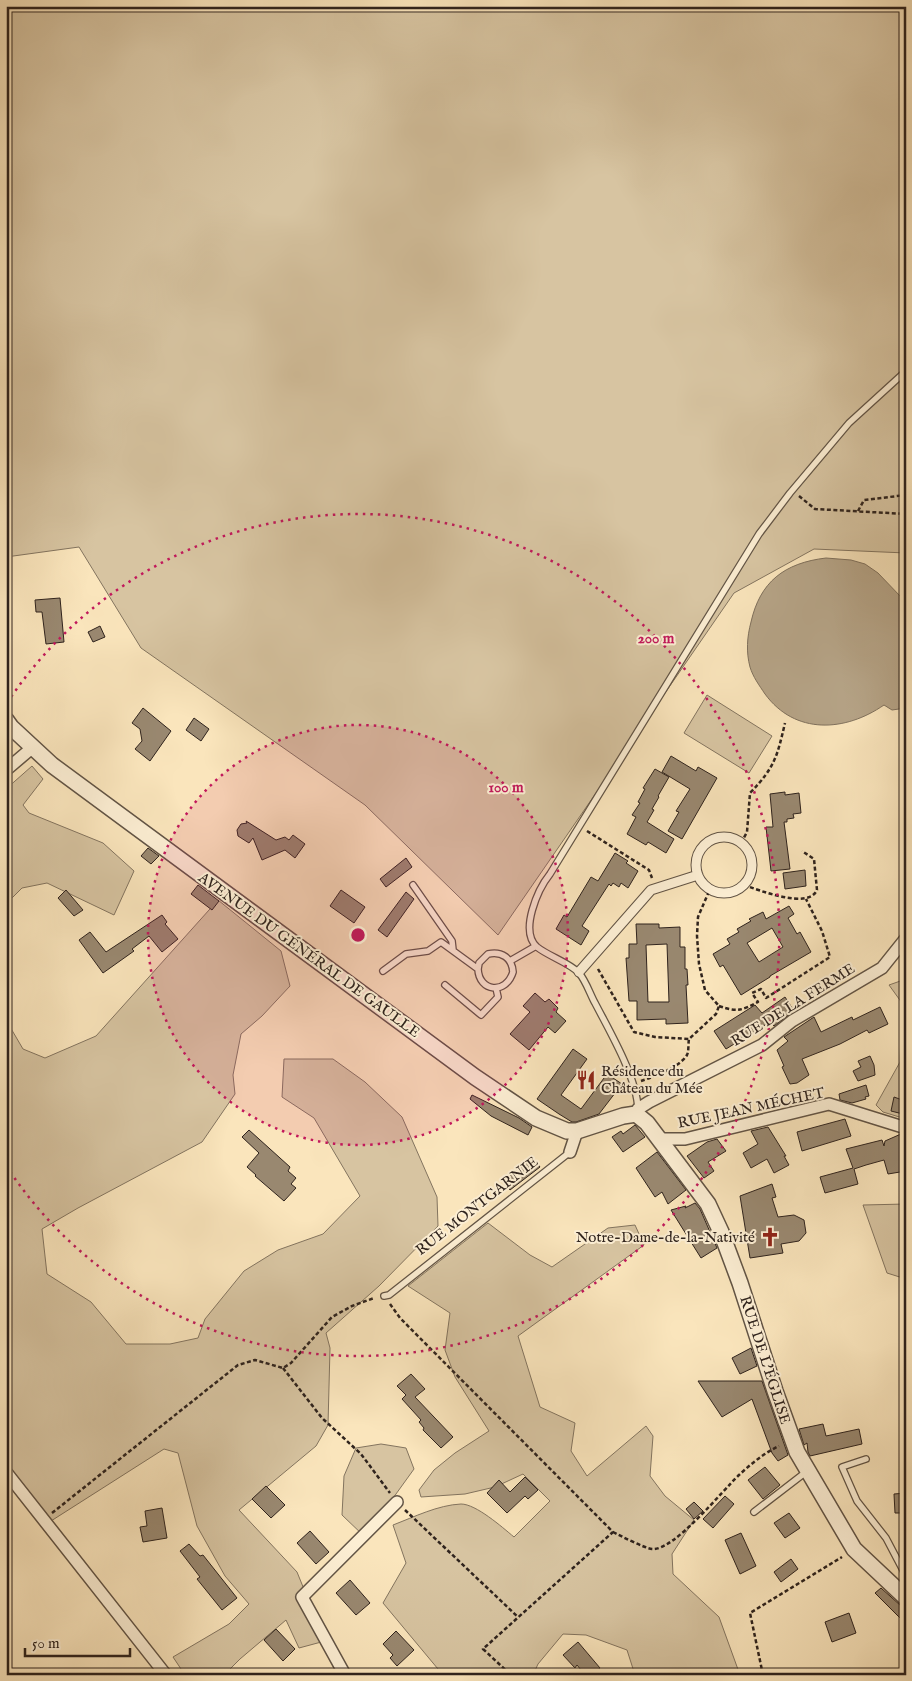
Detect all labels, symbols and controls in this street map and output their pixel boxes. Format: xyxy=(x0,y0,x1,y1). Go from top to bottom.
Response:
text: 200 m xyxy=(638,629,675,648)
text: 100 m xyxy=(488,778,524,797)
street label: AVENUE DU GÉNÉRAL DE GAULLE xyxy=(194,868,424,1042)
centre of rings xyxy=(349,926,367,944)
street label: RUE DE LA FERME xyxy=(728,959,858,1051)
place label: Résidence du Château du Mée xyxy=(601,1062,703,1098)
restaurant icon: Résidence du Château du Mée xyxy=(575,1069,597,1091)
street label: RUE JEAN MÉCHET xyxy=(676,1083,826,1133)
street label: RUE MONTGARNIE xyxy=(412,1152,542,1260)
church icon: Notre-Dame-de-la-Nativité xyxy=(759,1226,781,1248)
place label: Notre-Dame-de-la-Nativité xyxy=(576,1228,755,1247)
street label: RUE DE L'ÉGLISE xyxy=(735,1293,795,1427)
scale bar xyxy=(25,1626,130,1658)
text: 50 m xyxy=(32,1634,60,1653)

